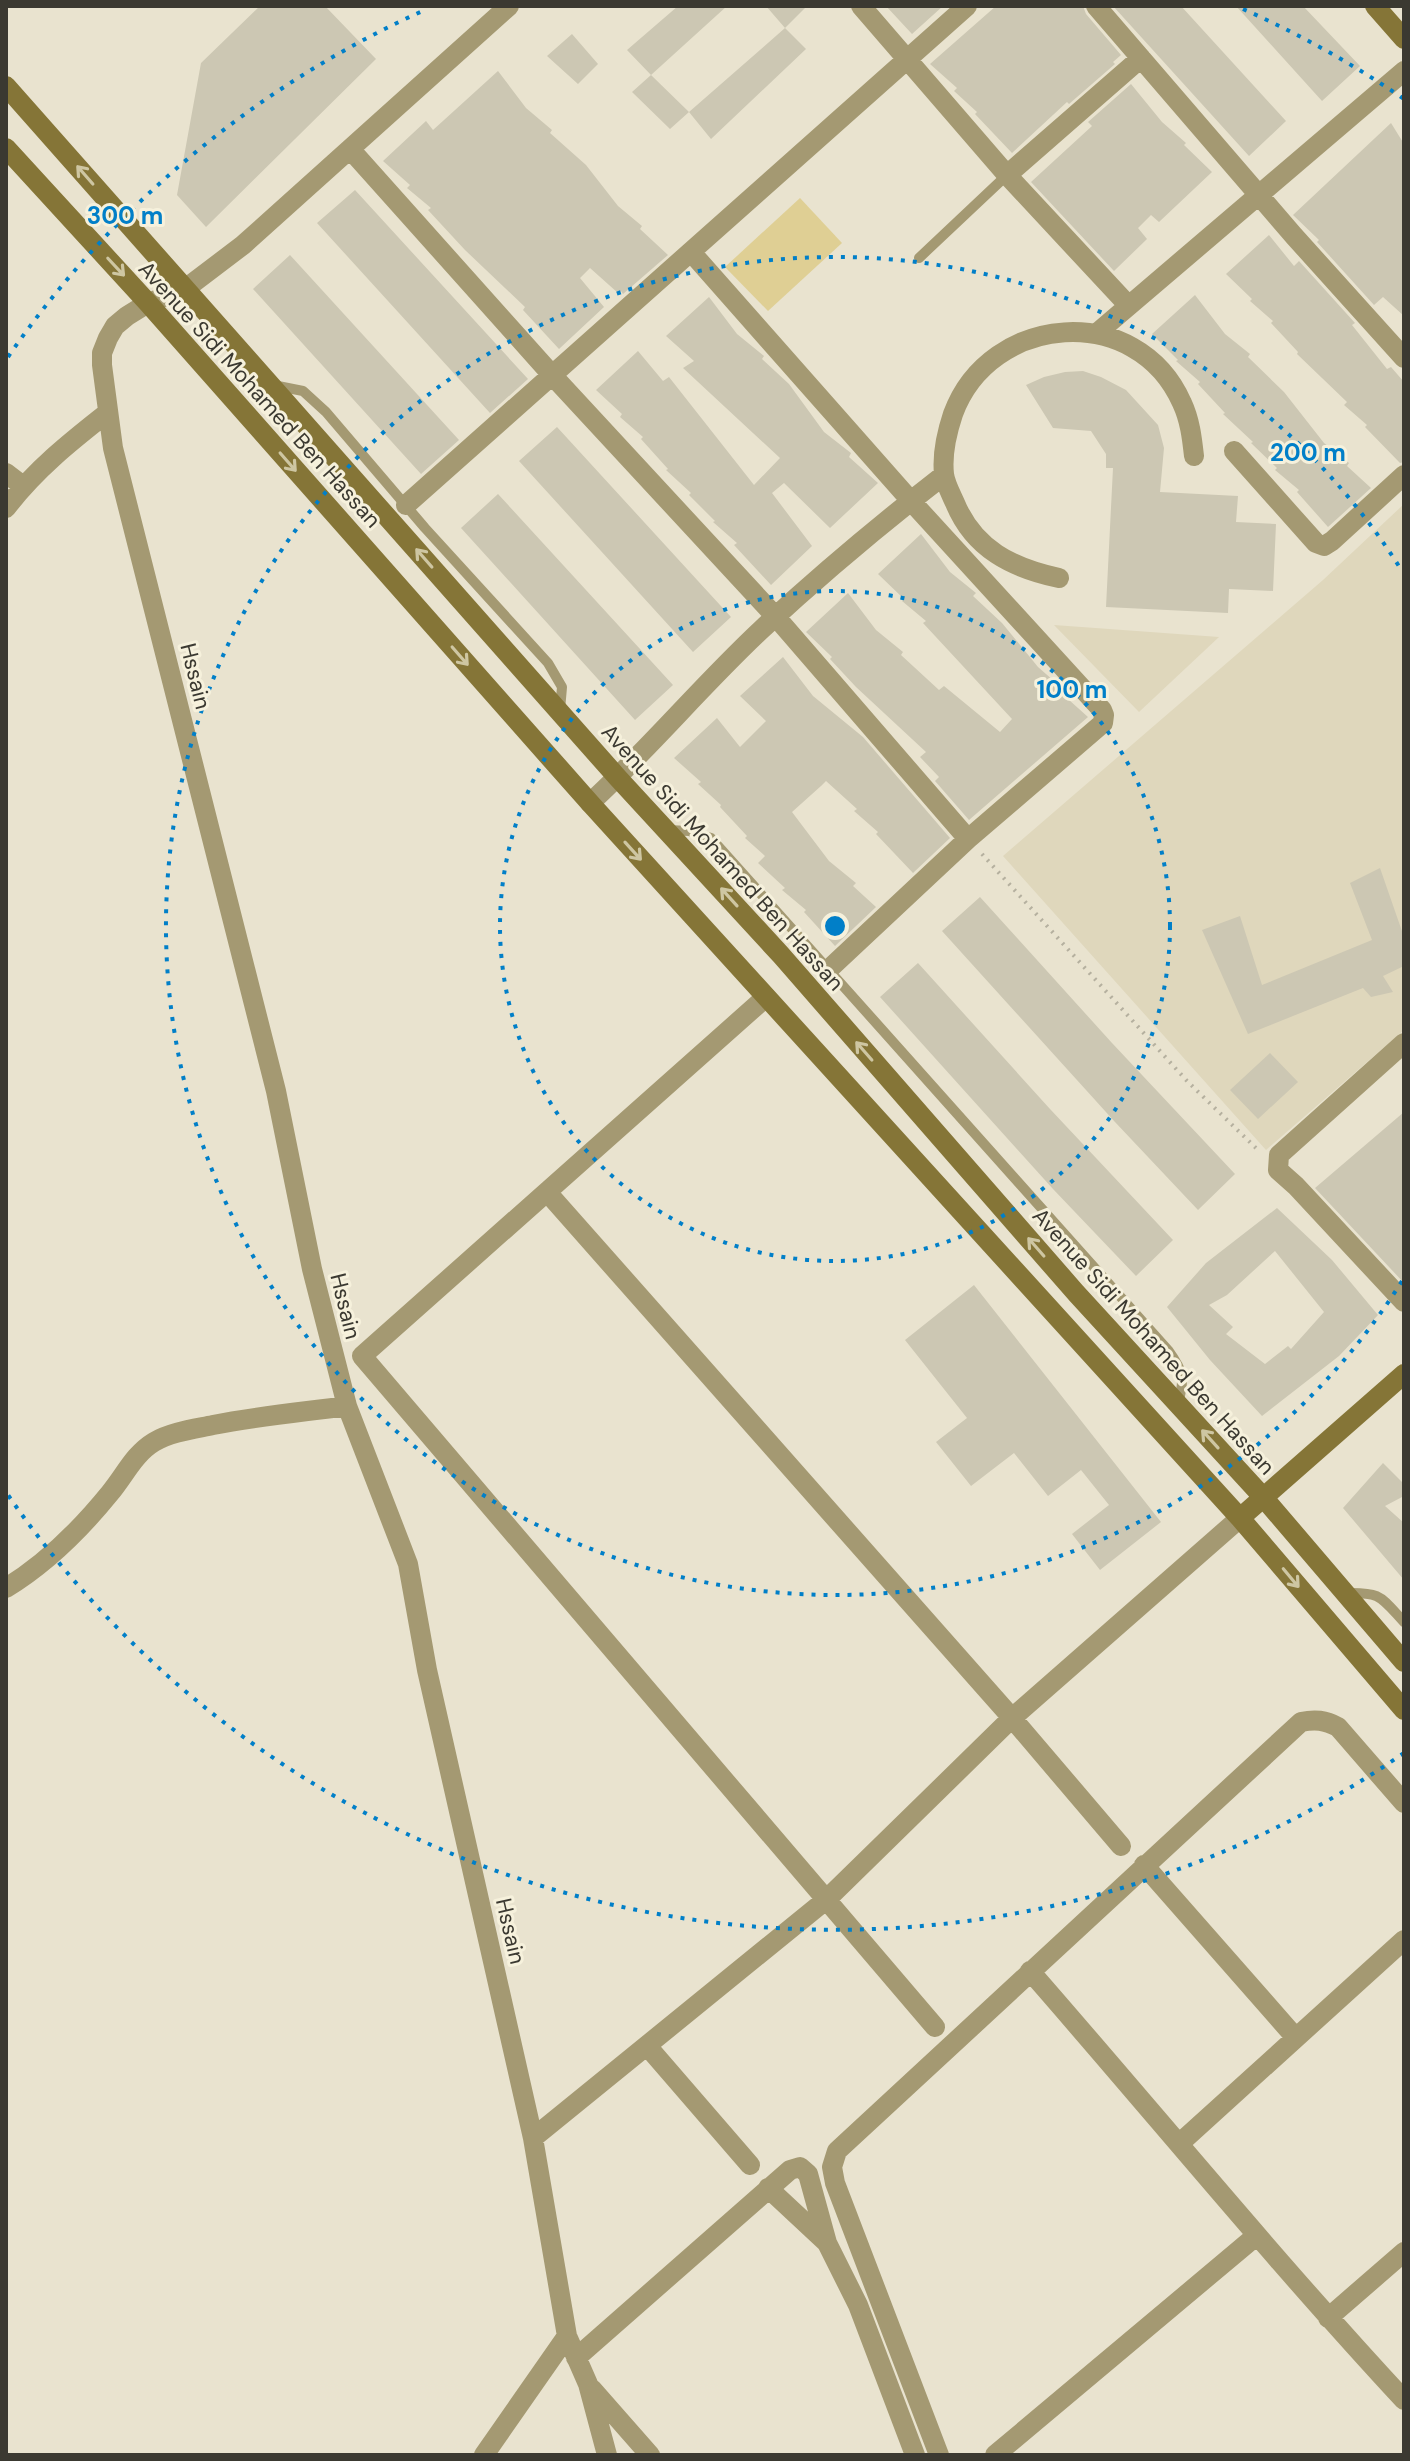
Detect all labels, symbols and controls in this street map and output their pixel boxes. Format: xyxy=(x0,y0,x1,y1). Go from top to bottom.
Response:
one-way arrow xyxy=(76,165,94,185)
text: 300 m xyxy=(87,200,163,231)
street label: Avenue Sidi Mohamed Ben Hassan xyxy=(132,255,387,534)
one-way arrow xyxy=(106,257,124,277)
text: 200 m xyxy=(1270,437,1346,468)
one-way arrow xyxy=(279,451,297,471)
one-way arrow xyxy=(415,549,433,569)
street label: Hssain xyxy=(173,640,218,712)
one-way arrow xyxy=(451,646,469,666)
text: 100 m xyxy=(1037,674,1107,705)
street label: Avenue Sidi Mohamed Ben Hassan xyxy=(595,718,850,997)
one-way arrow xyxy=(624,840,642,860)
one-way arrow xyxy=(719,887,738,907)
centre of rings xyxy=(821,912,849,940)
one-way arrow xyxy=(855,1042,873,1062)
street label: Avenue Sidi Mohamed Ben Hassan xyxy=(1026,1202,1281,1481)
one-way arrow xyxy=(1027,1237,1045,1257)
street label: Hssain xyxy=(323,1270,368,1342)
one-way arrow xyxy=(1202,1430,1220,1450)
one-way arrow xyxy=(1281,1567,1299,1587)
street label: Hssain xyxy=(489,1895,532,1967)

